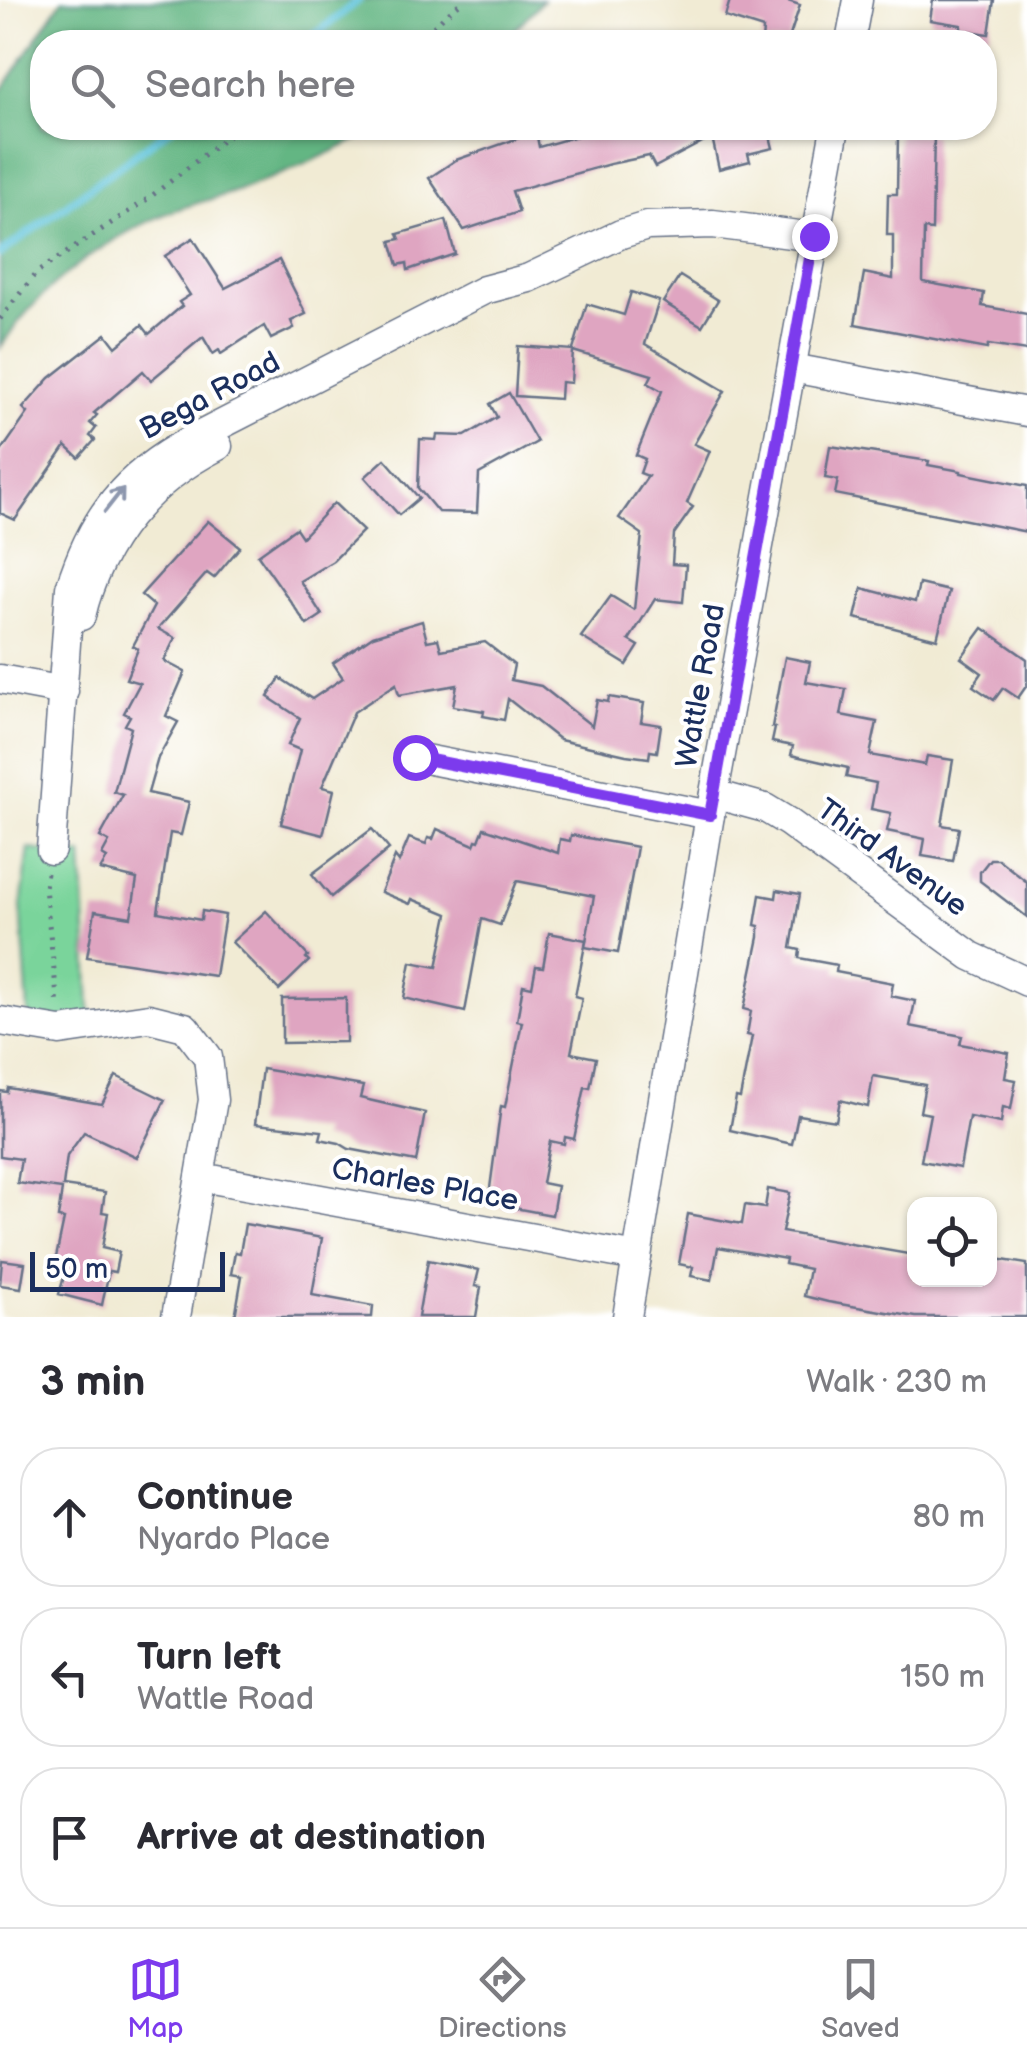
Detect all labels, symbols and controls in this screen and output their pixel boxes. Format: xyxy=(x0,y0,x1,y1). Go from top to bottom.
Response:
search box xyxy=(30,30,997,140)
icon: search xyxy=(65,58,120,113)
text: Search here xyxy=(145,63,356,108)
route end xyxy=(792,214,838,260)
street label: Bega Road xyxy=(134,344,286,448)
one-way arrow xyxy=(103,487,124,514)
street label: Wattle Road xyxy=(669,601,733,771)
route start xyxy=(393,735,439,781)
street label: Third Avenue xyxy=(810,791,974,925)
street label: Charles Place xyxy=(329,1151,521,1219)
map controls xyxy=(907,1197,997,1287)
button: locate xyxy=(907,1197,997,1287)
scale bar xyxy=(30,1247,225,1292)
text: 50 m xyxy=(45,1253,108,1286)
text: 3 min xyxy=(40,1357,145,1408)
text: Walk · 230 m xyxy=(806,1363,987,1402)
text: Continue xyxy=(137,1475,293,1520)
icon: ahead xyxy=(42,1490,97,1545)
text: 80 m xyxy=(912,1498,985,1537)
text: Nyardo Place xyxy=(137,1520,330,1559)
text: Turn left xyxy=(137,1635,281,1680)
icon: left xyxy=(42,1650,97,1705)
text: 150 m xyxy=(900,1658,985,1697)
text: Wattle Road xyxy=(137,1680,314,1719)
icon: arrive xyxy=(42,1810,97,1865)
text: Arrive at destination xyxy=(137,1815,486,1860)
tab: Map xyxy=(127,1952,184,2045)
tab: Directions xyxy=(438,1952,567,2045)
tab: Saved xyxy=(821,1952,900,2045)

